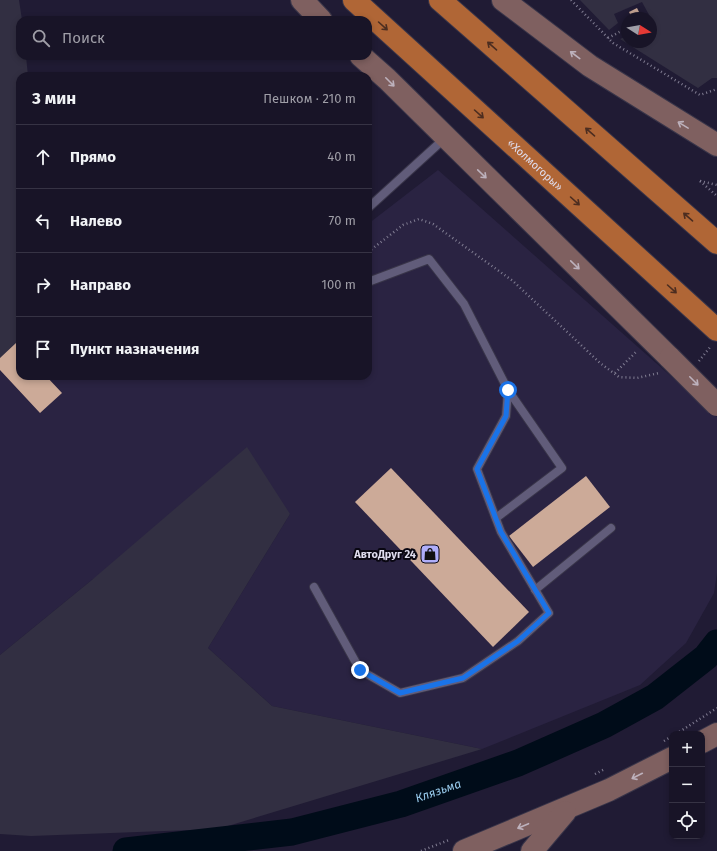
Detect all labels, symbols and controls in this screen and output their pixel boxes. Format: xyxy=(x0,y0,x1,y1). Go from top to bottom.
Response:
north arrow xyxy=(621,12,657,48)
search box xyxy=(16,16,372,60)
one-way arrow xyxy=(378,22,388,31)
icon: search xyxy=(30,27,52,49)
text: Поиск xyxy=(62,29,105,47)
one-way arrow xyxy=(488,42,498,51)
one-way arrow xyxy=(569,50,580,59)
one-way arrow xyxy=(385,77,395,87)
text: 3 мин xyxy=(32,88,76,109)
text: Пешком · 210 m xyxy=(263,91,356,106)
one-way arrow xyxy=(474,109,485,118)
one-way arrow xyxy=(677,121,689,129)
one-way arrow xyxy=(585,127,595,136)
street label: «Холмогоры» xyxy=(505,137,565,194)
icon: ahead xyxy=(32,146,54,168)
text: Прямо xyxy=(70,148,116,166)
text: 40 m xyxy=(327,149,356,164)
one-way arrow xyxy=(477,169,487,179)
one-way arrow xyxy=(570,197,581,206)
icon: left xyxy=(32,210,54,232)
text: Налево xyxy=(70,212,122,230)
text: 70 m xyxy=(329,213,356,228)
one-way arrow xyxy=(682,213,693,222)
one-way arrow xyxy=(570,260,580,270)
icon: right xyxy=(32,274,54,296)
text: Направо xyxy=(70,276,131,294)
text: 100 m xyxy=(321,277,356,292)
one-way arrow xyxy=(666,284,677,293)
icon: arrive xyxy=(32,338,54,360)
text: Пункт назначения xyxy=(70,340,199,358)
one-way arrow xyxy=(689,376,699,386)
route start xyxy=(499,381,517,399)
shop icon: АвтоДруг 24 xyxy=(419,543,441,565)
place label: АвтоДруг 24 xyxy=(353,548,416,561)
route end xyxy=(351,661,369,679)
map controls xyxy=(669,731,705,839)
button: + xyxy=(669,731,705,767)
button: − xyxy=(669,767,705,803)
one-way arrow xyxy=(632,773,644,780)
water label: Клязьма xyxy=(413,776,463,805)
button: locate xyxy=(669,803,705,839)
one-way arrow xyxy=(517,823,529,830)

